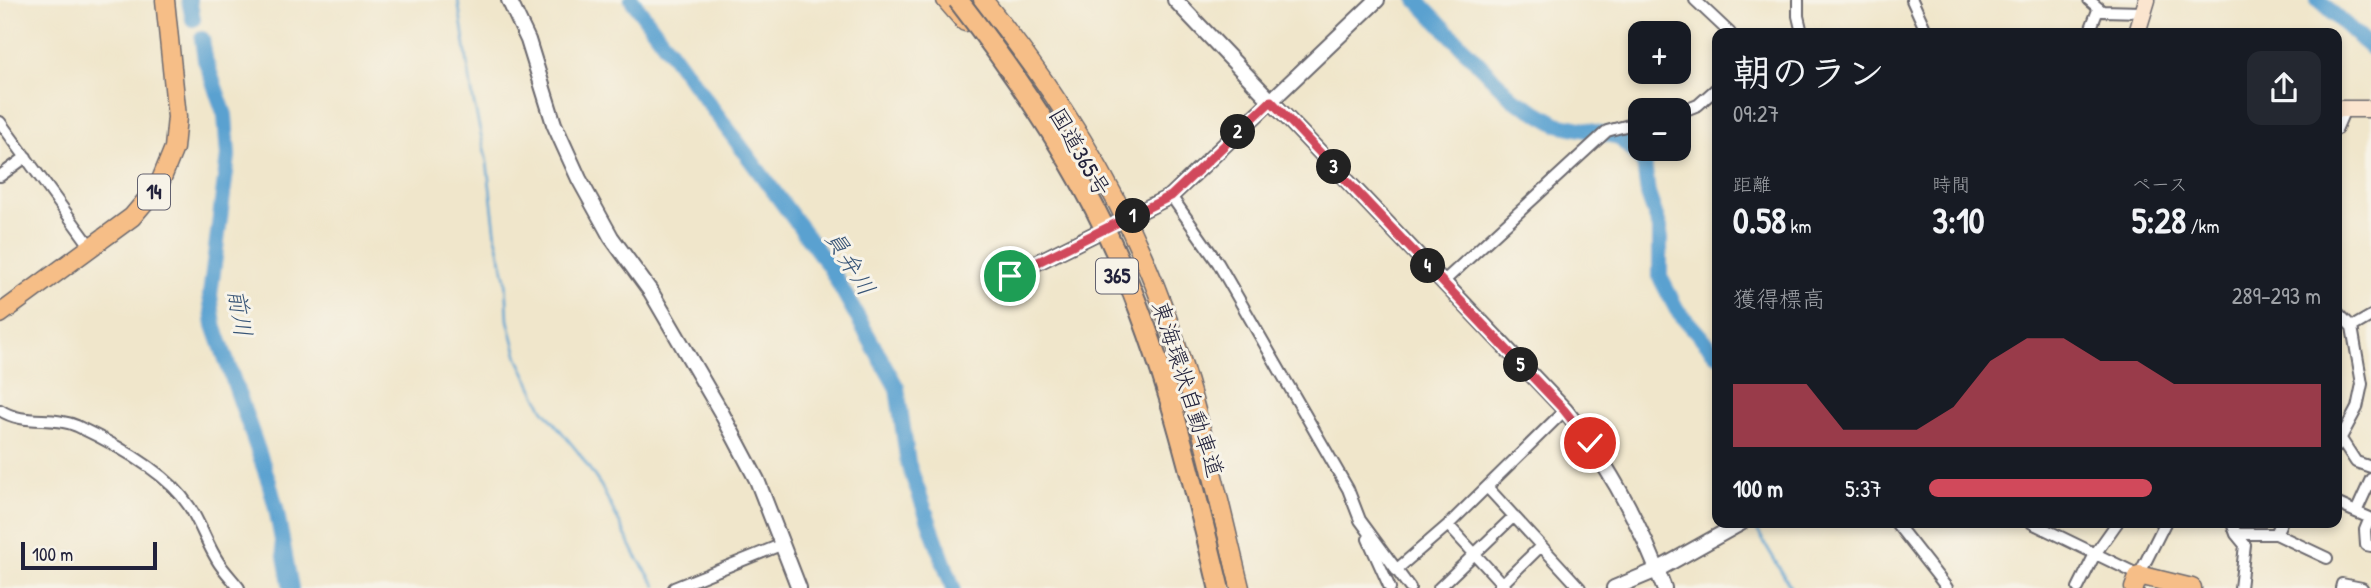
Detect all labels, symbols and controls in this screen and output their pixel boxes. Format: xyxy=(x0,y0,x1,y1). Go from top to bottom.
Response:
map controls xyxy=(1628,21,1691,161)
button: + xyxy=(1628,21,1691,84)
text: 朝のラン xyxy=(1733,46,1885,98)
button: share xyxy=(2247,51,2321,125)
button: − xyxy=(1628,98,1691,161)
text: 09:27 xyxy=(1733,98,1779,129)
street label: 国道365号 xyxy=(1042,101,1118,202)
pin: 2 xyxy=(1220,114,1256,150)
text: 2 xyxy=(1233,118,1242,144)
pin: 3 xyxy=(1316,150,1352,184)
text: 3 xyxy=(1329,153,1338,179)
text: 距離 xyxy=(1733,171,1771,197)
text: 時間 xyxy=(1932,171,1970,197)
text: ペース xyxy=(2132,171,2188,197)
road number: 14 xyxy=(138,174,170,210)
text: 0.58 xyxy=(1733,197,1786,244)
text: 3:10 xyxy=(1932,197,1985,244)
text: 5:28 xyxy=(2132,197,2186,244)
pin: 1 xyxy=(1116,198,1150,234)
text: 1 xyxy=(1129,202,1136,228)
text: km xyxy=(1786,213,1811,239)
text: /km xyxy=(2186,213,2219,239)
water label: 員弁川 xyxy=(818,223,883,301)
pin xyxy=(980,246,1040,306)
pin: 4 xyxy=(1410,248,1446,284)
text: 4 xyxy=(1424,252,1431,278)
icon: arrive xyxy=(991,257,1029,295)
road number: 365 xyxy=(1096,258,1138,294)
text: 289–293 m xyxy=(2232,280,2321,311)
text: 獲得標高 xyxy=(1733,283,1825,314)
water label: 前川 xyxy=(221,287,261,339)
street label: 東海環状自動車道 xyxy=(1145,297,1232,481)
pin: 5 xyxy=(1504,348,1538,382)
text: 5 xyxy=(1516,351,1525,377)
pin xyxy=(1560,413,1620,473)
icon: check xyxy=(1571,424,1609,462)
text: 100 m xyxy=(1733,473,1783,504)
text: 5:37 xyxy=(1845,473,1882,504)
scale bar xyxy=(21,539,158,571)
text: 100 m xyxy=(32,541,73,567)

